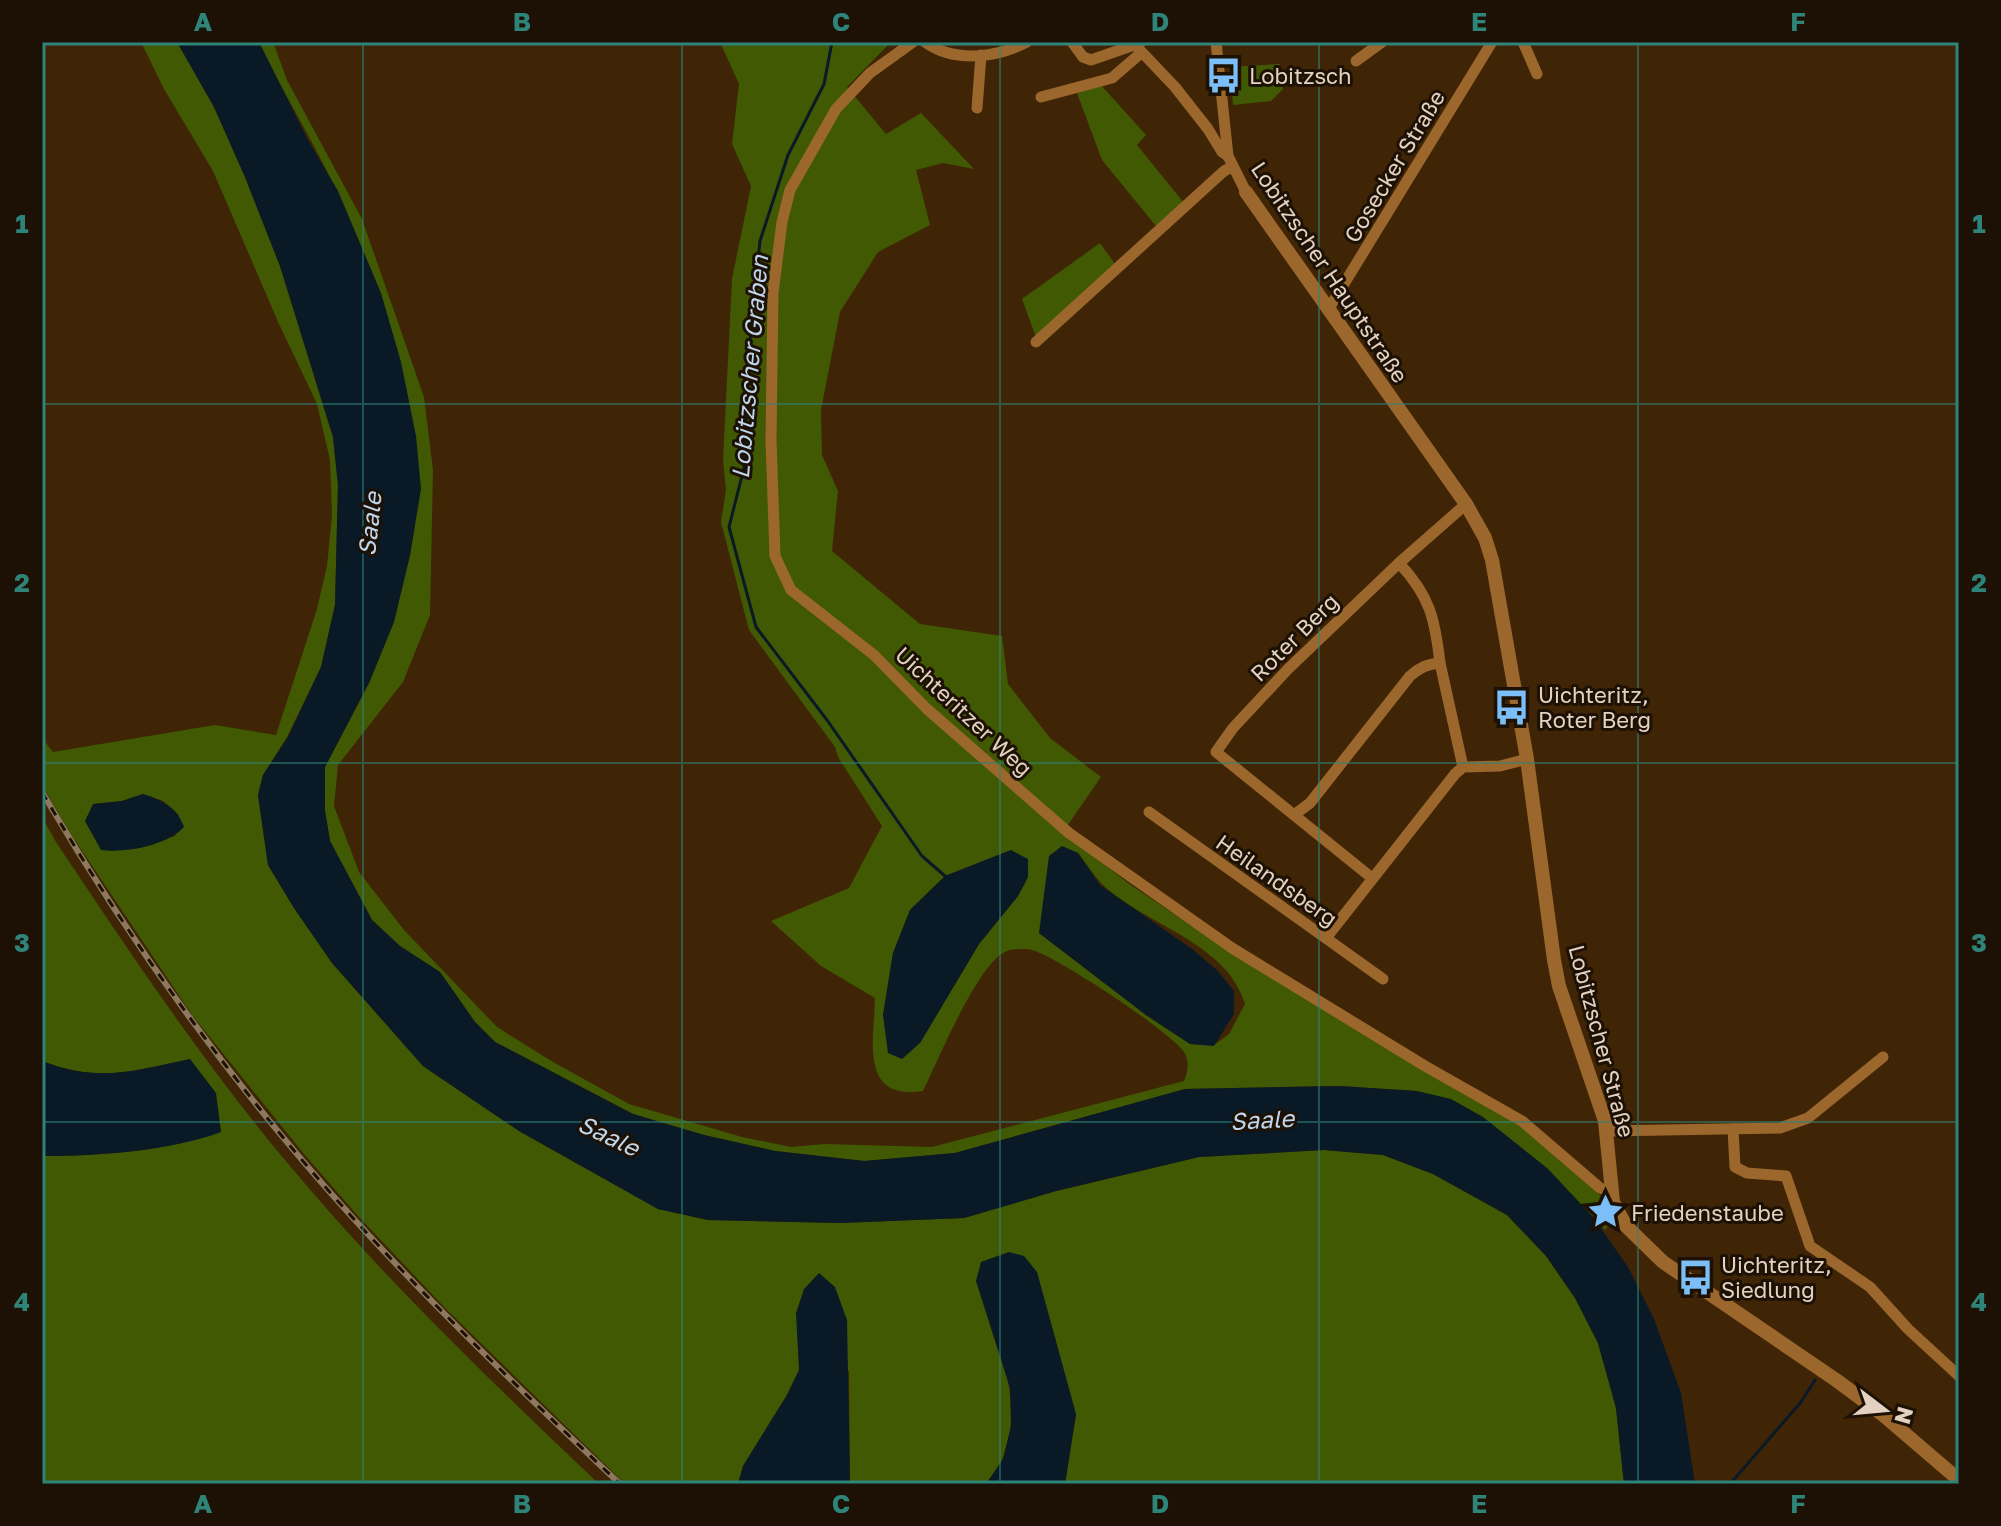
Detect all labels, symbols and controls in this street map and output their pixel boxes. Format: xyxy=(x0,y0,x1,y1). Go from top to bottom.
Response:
text: A xyxy=(194,6,213,37)
text: B xyxy=(513,6,531,37)
text: C xyxy=(832,6,850,37)
text: D xyxy=(1151,6,1169,37)
text: E xyxy=(1471,6,1487,37)
text: F xyxy=(1790,6,1806,37)
bus stop icon: Lobitzsch xyxy=(1204,56,1242,94)
place label: Lobitzsch xyxy=(1249,62,1352,89)
street label: Gosecker Straße xyxy=(1338,85,1450,247)
street label: Lobitzscher Hauptstraße xyxy=(1246,156,1414,388)
text: 1 xyxy=(15,208,29,239)
text: 1 xyxy=(1972,208,1986,239)
water label: Lobitzscher Graben xyxy=(725,253,773,480)
water label: Saale xyxy=(351,489,387,557)
text: 2 xyxy=(14,567,30,598)
text: 2 xyxy=(1971,567,1987,598)
street label: Roter Berg xyxy=(1245,588,1343,686)
street label: Uichteritzer Weg xyxy=(890,641,1038,781)
place label: Uichteritz, Roter Berg xyxy=(1538,681,1651,733)
bus stop icon: Uichteritz, Roter Berg xyxy=(1493,688,1531,726)
street label: Heilandsberg xyxy=(1211,828,1343,932)
text: 3 xyxy=(14,927,30,958)
text: 3 xyxy=(1971,927,1987,958)
street label: Lobitzscher Straße xyxy=(1563,942,1641,1140)
water label: Saale xyxy=(1229,1103,1297,1135)
water label: Saale xyxy=(574,1108,646,1163)
place icon: Friedenstaube xyxy=(1586,1193,1624,1231)
place label: Friedenstaube xyxy=(1631,1199,1784,1226)
place label: Uichteritz, Siedlung xyxy=(1721,1251,1832,1303)
bus stop icon: Uichteritz, Siedlung xyxy=(1676,1258,1714,1296)
text: 4 xyxy=(14,1286,30,1317)
text: 4 xyxy=(1971,1286,1987,1317)
north arrow xyxy=(1845,1370,1925,1450)
text: N xyxy=(1889,1404,1920,1427)
text: A xyxy=(194,1488,213,1519)
text: B xyxy=(513,1488,531,1519)
text: C xyxy=(832,1488,850,1519)
text: D xyxy=(1151,1488,1169,1519)
text: E xyxy=(1471,1488,1487,1519)
text: F xyxy=(1790,1488,1806,1519)

